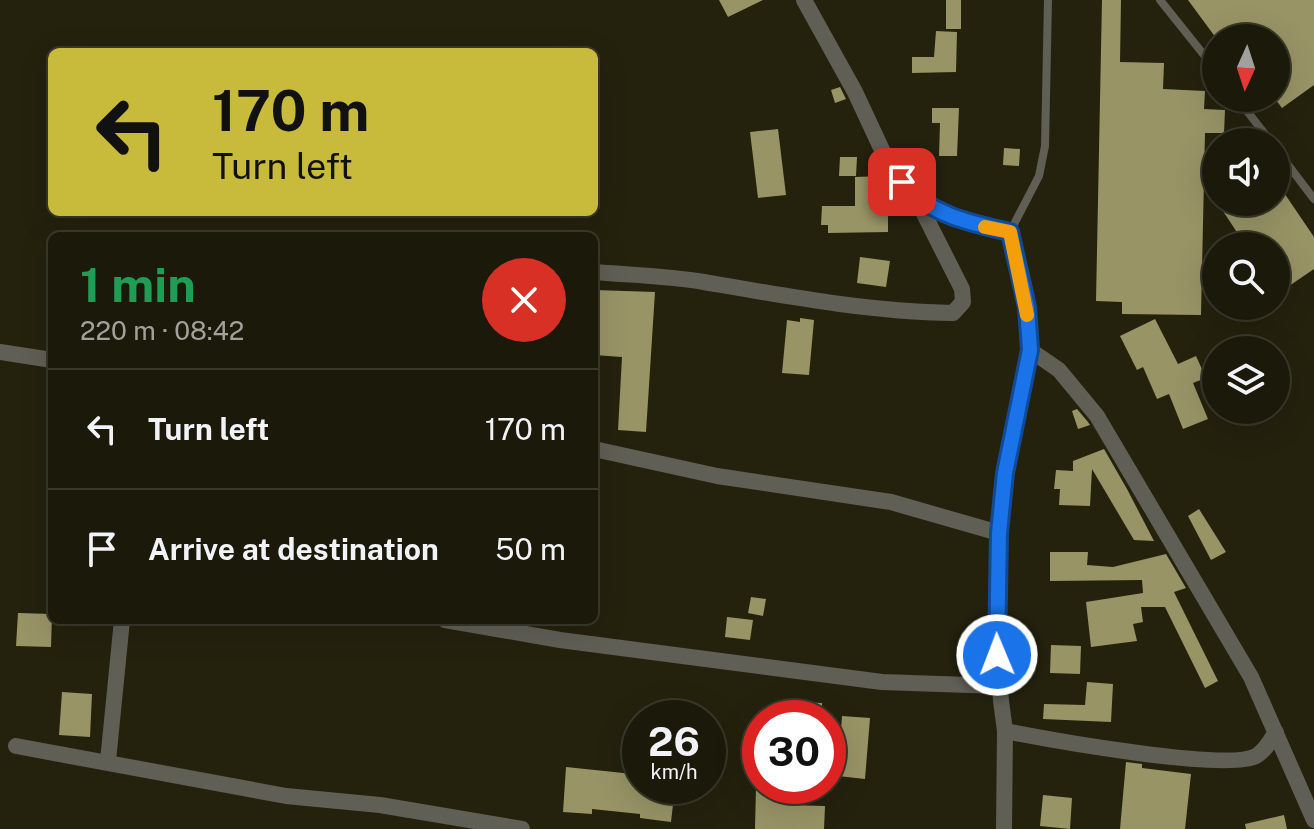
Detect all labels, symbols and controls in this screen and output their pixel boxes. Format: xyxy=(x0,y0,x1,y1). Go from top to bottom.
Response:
north arrow xyxy=(1202,24,1290,112)
map controls xyxy=(1202,24,1290,424)
text: 170 m xyxy=(212,78,369,144)
icon: left xyxy=(80,80,184,184)
button: sound xyxy=(1202,128,1290,216)
text: Turn left xyxy=(212,145,353,187)
pin xyxy=(868,148,936,216)
icon: arrive xyxy=(880,160,924,204)
button: search xyxy=(1202,232,1290,320)
text: 1 min xyxy=(80,256,196,313)
button: close xyxy=(482,258,566,342)
text: 220 m · 08:42 xyxy=(80,315,244,346)
button: layers xyxy=(1202,336,1290,424)
icon: left xyxy=(80,407,124,451)
text: Turn left xyxy=(148,411,269,447)
text: 170 m xyxy=(485,411,566,447)
icon: arrive xyxy=(80,527,124,571)
text: Arrive at destination xyxy=(148,531,439,567)
text: 50 m xyxy=(495,531,566,567)
position arrow xyxy=(955,613,1039,697)
speed limit sign: 30 xyxy=(742,700,846,804)
text: 26 xyxy=(648,718,700,765)
text: km/h xyxy=(650,760,698,784)

